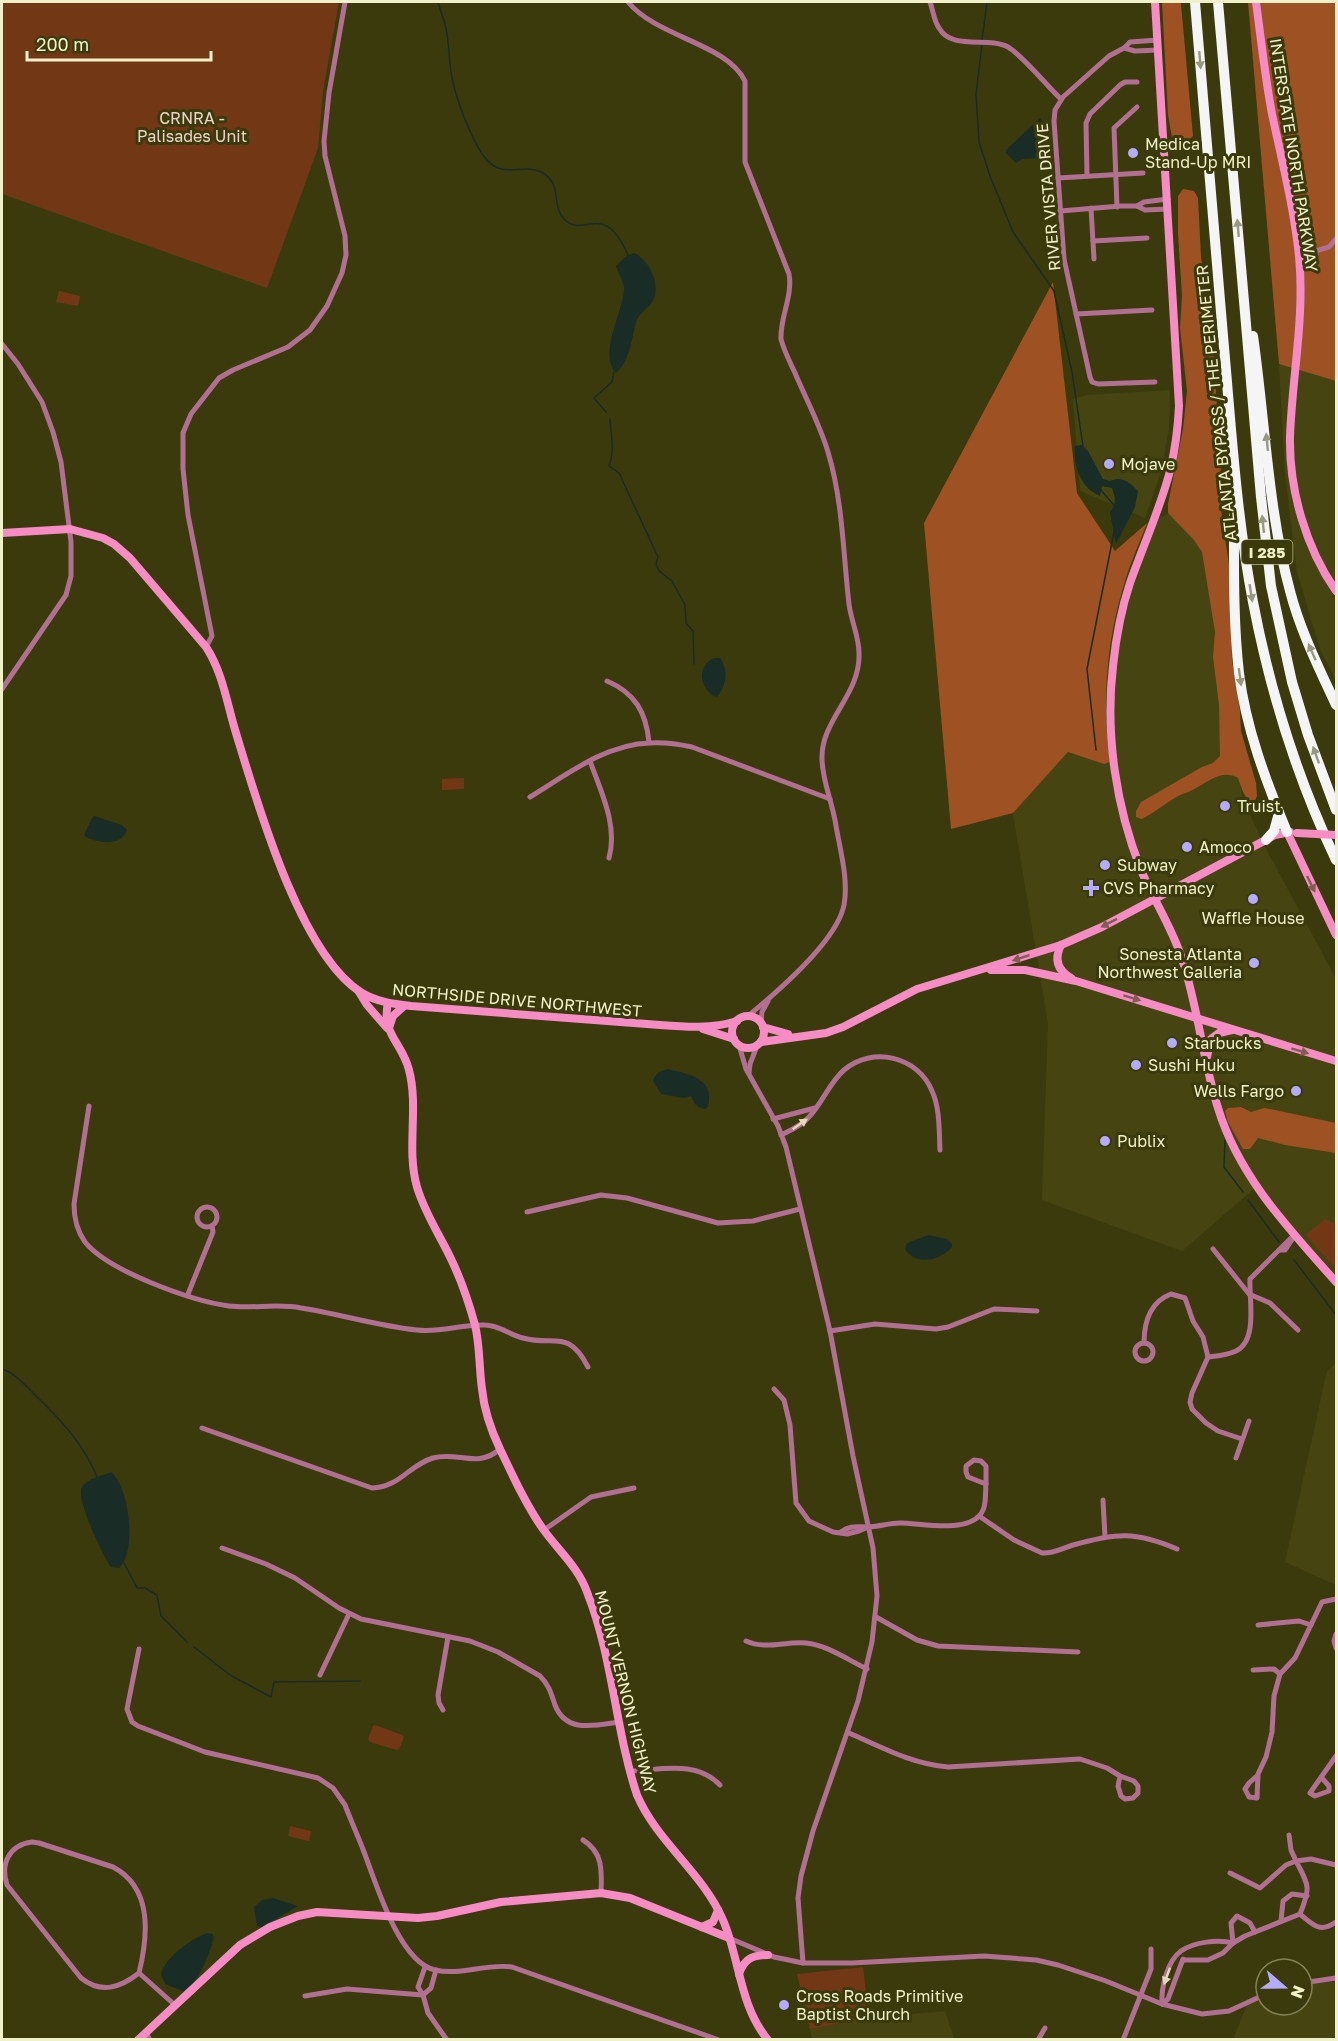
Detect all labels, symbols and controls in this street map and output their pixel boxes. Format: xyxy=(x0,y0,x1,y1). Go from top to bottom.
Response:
scale bar xyxy=(27,24,212,62)
text: 200 m xyxy=(36,33,89,55)
street label: INTERSTATE NORTH PARKWAY xyxy=(1266,37,1322,274)
one-way arrow xyxy=(1195,50,1205,69)
park label: CRNRA - Palisades Unit xyxy=(137,108,247,146)
street label: RIVER VISTA DRIVE xyxy=(1032,122,1064,272)
place label: Medica Stand-Up MRI xyxy=(1145,134,1251,172)
marker: Medica Stand-Up MRI xyxy=(1126,146,1140,160)
one-way arrow xyxy=(1233,218,1242,237)
street label: ATLANTA BYPASS / THE PERIMETER xyxy=(1192,264,1240,542)
one-way arrow xyxy=(1262,432,1271,451)
place label: Mojave xyxy=(1121,454,1175,474)
marker: Mojave xyxy=(1102,457,1116,471)
one-way arrow xyxy=(1259,515,1268,534)
road number: I 285 xyxy=(1242,540,1292,564)
one-way arrow xyxy=(1247,583,1256,602)
one-way arrow xyxy=(1307,642,1317,660)
one-way arrow xyxy=(1236,668,1245,687)
one-way arrow xyxy=(1310,746,1320,764)
place label: Truist xyxy=(1237,796,1281,816)
marker: Truist xyxy=(1218,799,1232,813)
place label: Amoco xyxy=(1199,837,1252,857)
marker: Amoco xyxy=(1180,840,1194,854)
place label: Subway xyxy=(1117,855,1177,875)
marker: Subway xyxy=(1098,858,1112,872)
one-way arrow xyxy=(1306,875,1316,892)
place label: CVS Pharmacy xyxy=(1103,878,1214,898)
marker: CVS Pharmacy xyxy=(1084,881,1098,895)
marker: Waffle House xyxy=(1246,892,1260,906)
place label: Waffle House xyxy=(1201,908,1305,928)
one-way arrow xyxy=(1100,918,1117,928)
place label: Sonesta Atlanta Northwest Galleria xyxy=(1097,944,1242,982)
one-way arrow xyxy=(1012,953,1030,963)
marker: Sonesta Atlanta Northwest Galleria xyxy=(1247,956,1261,970)
street label: NORTHSIDE DRIVE NORTHWEST xyxy=(391,979,643,1021)
one-way arrow xyxy=(1123,994,1141,1003)
place label: Starbucks xyxy=(1184,1033,1261,1053)
marker: Starbucks xyxy=(1165,1036,1179,1050)
one-way arrow xyxy=(1291,1047,1309,1056)
place label: Sushi Huku xyxy=(1148,1055,1235,1075)
marker: Sushi Huku xyxy=(1129,1058,1143,1072)
place label: Wells Fargo xyxy=(1194,1081,1284,1101)
marker: Wells Fargo xyxy=(1289,1084,1303,1098)
one-way arrow xyxy=(792,1118,808,1130)
place label: Publix xyxy=(1117,1131,1165,1151)
marker: Publix xyxy=(1098,1134,1112,1148)
street label: MOUNT VERNON HIGHWAY xyxy=(591,1588,661,1797)
north arrow xyxy=(1254,1957,1314,2017)
one-way arrow xyxy=(1162,1967,1172,1985)
text: N xyxy=(1287,1983,1310,2001)
place label: Cross Roads Primitive Baptist Church xyxy=(796,1986,963,2024)
marker: Cross Roads Primitive Baptist Church xyxy=(777,1998,791,2012)

